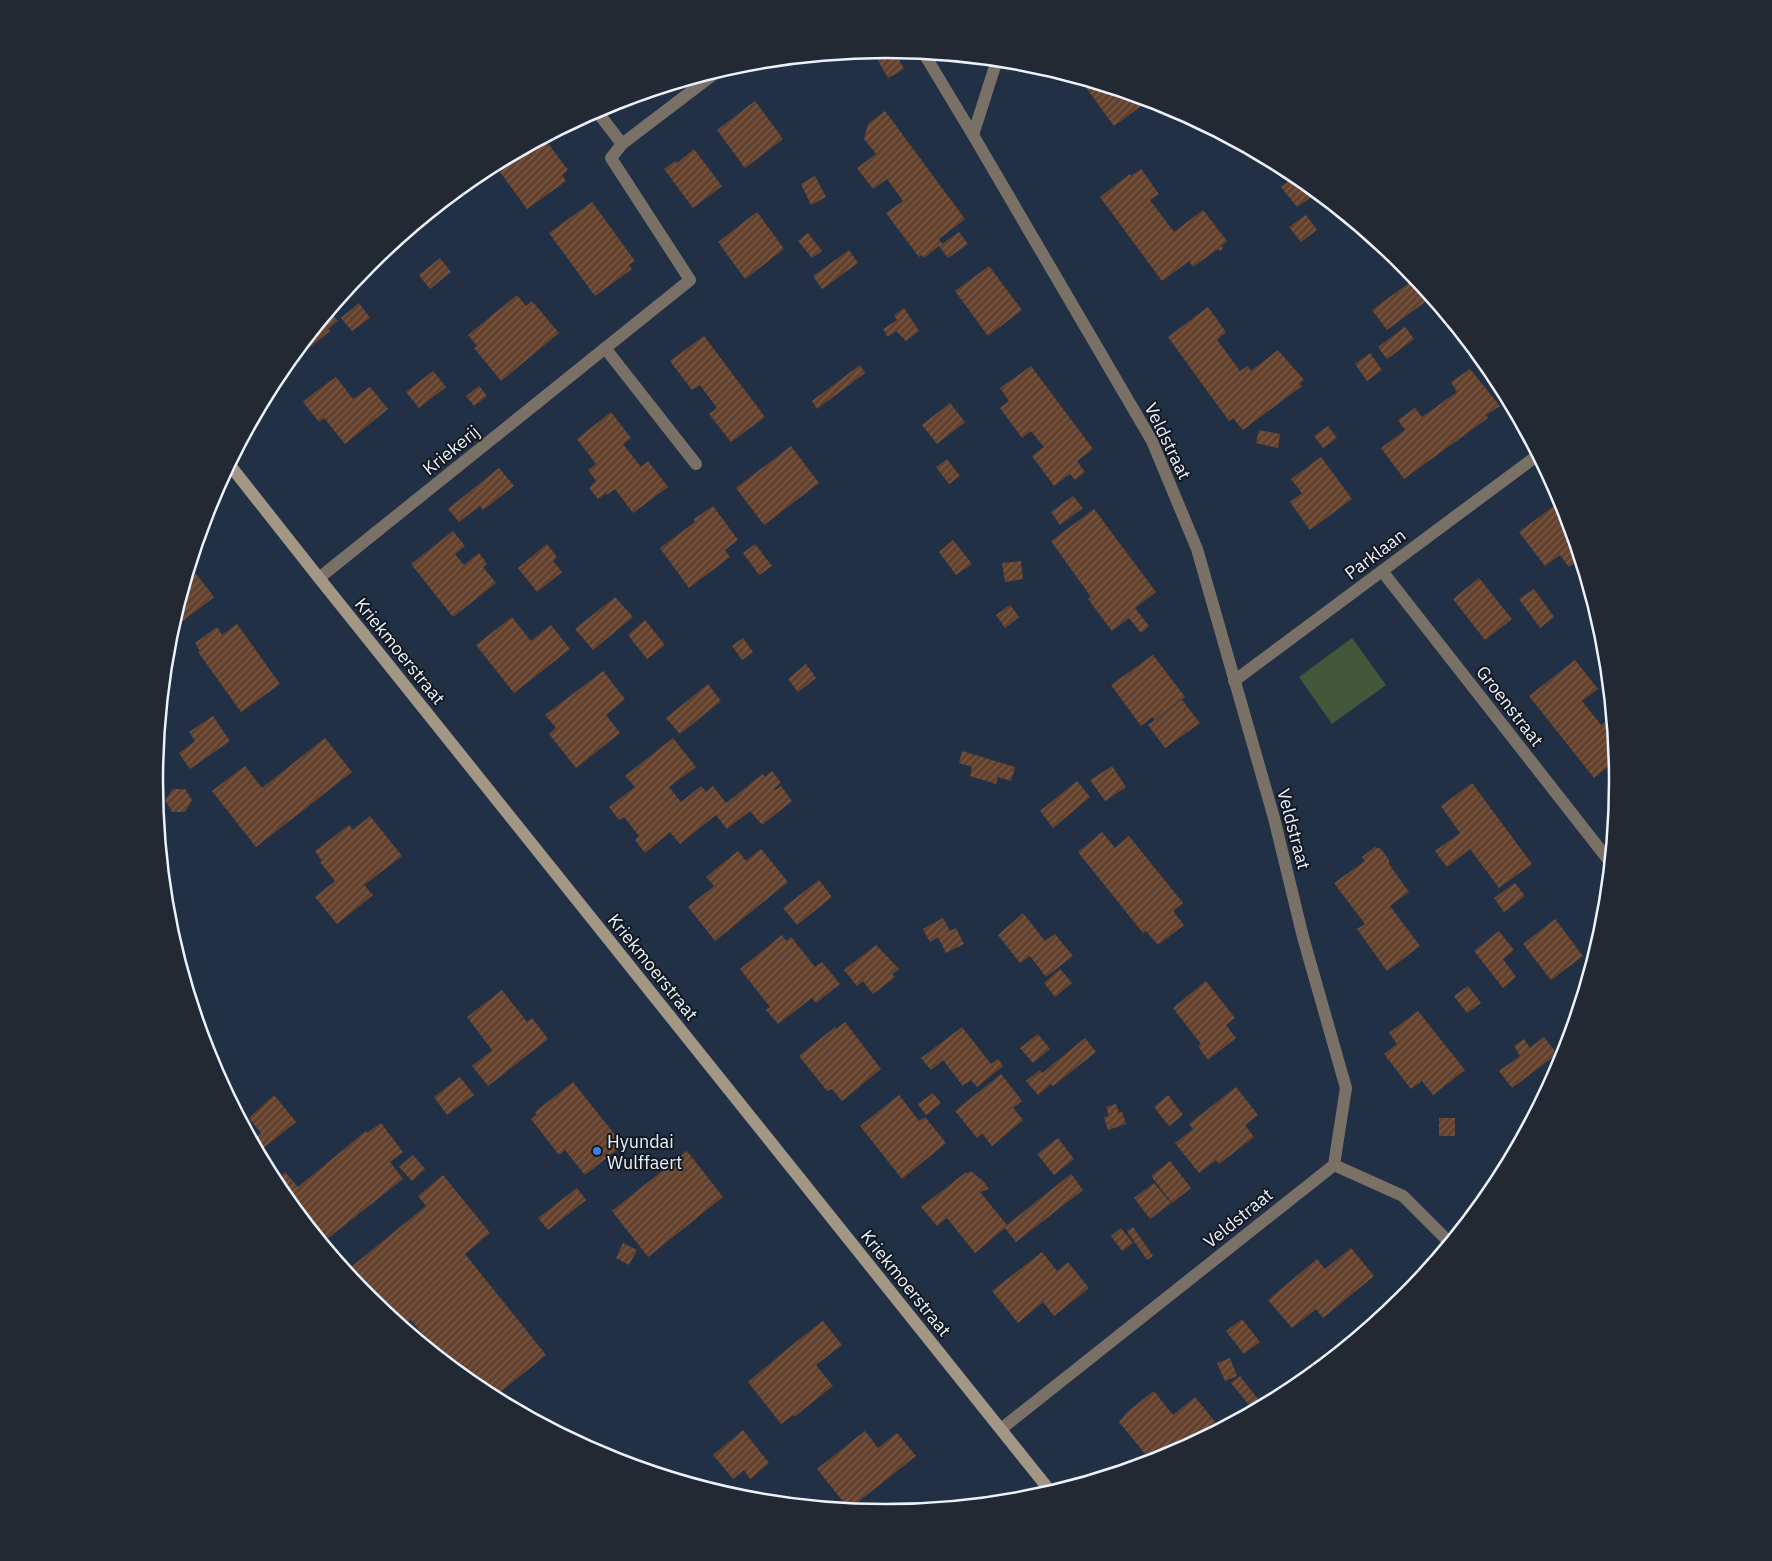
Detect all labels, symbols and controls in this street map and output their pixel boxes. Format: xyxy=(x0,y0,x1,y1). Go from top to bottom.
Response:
street label: Veldstraat xyxy=(1140,399,1196,483)
street label: Kriekerij xyxy=(418,420,484,480)
street label: Parklaan xyxy=(1340,524,1410,584)
street label: Kriekmoerstraat xyxy=(350,593,450,709)
street label: Groenstraat xyxy=(1471,661,1549,751)
street label: Veldstraat xyxy=(1272,786,1316,872)
street label: Kriekmoerstraat xyxy=(603,909,703,1025)
place label: Hyundai Wulffaert xyxy=(607,1130,682,1174)
marker: Hyundai Wulffaert xyxy=(591,1145,603,1157)
street label: Veldstraat xyxy=(1199,1183,1277,1253)
street label: Kriekmoerstraat xyxy=(856,1225,956,1341)

